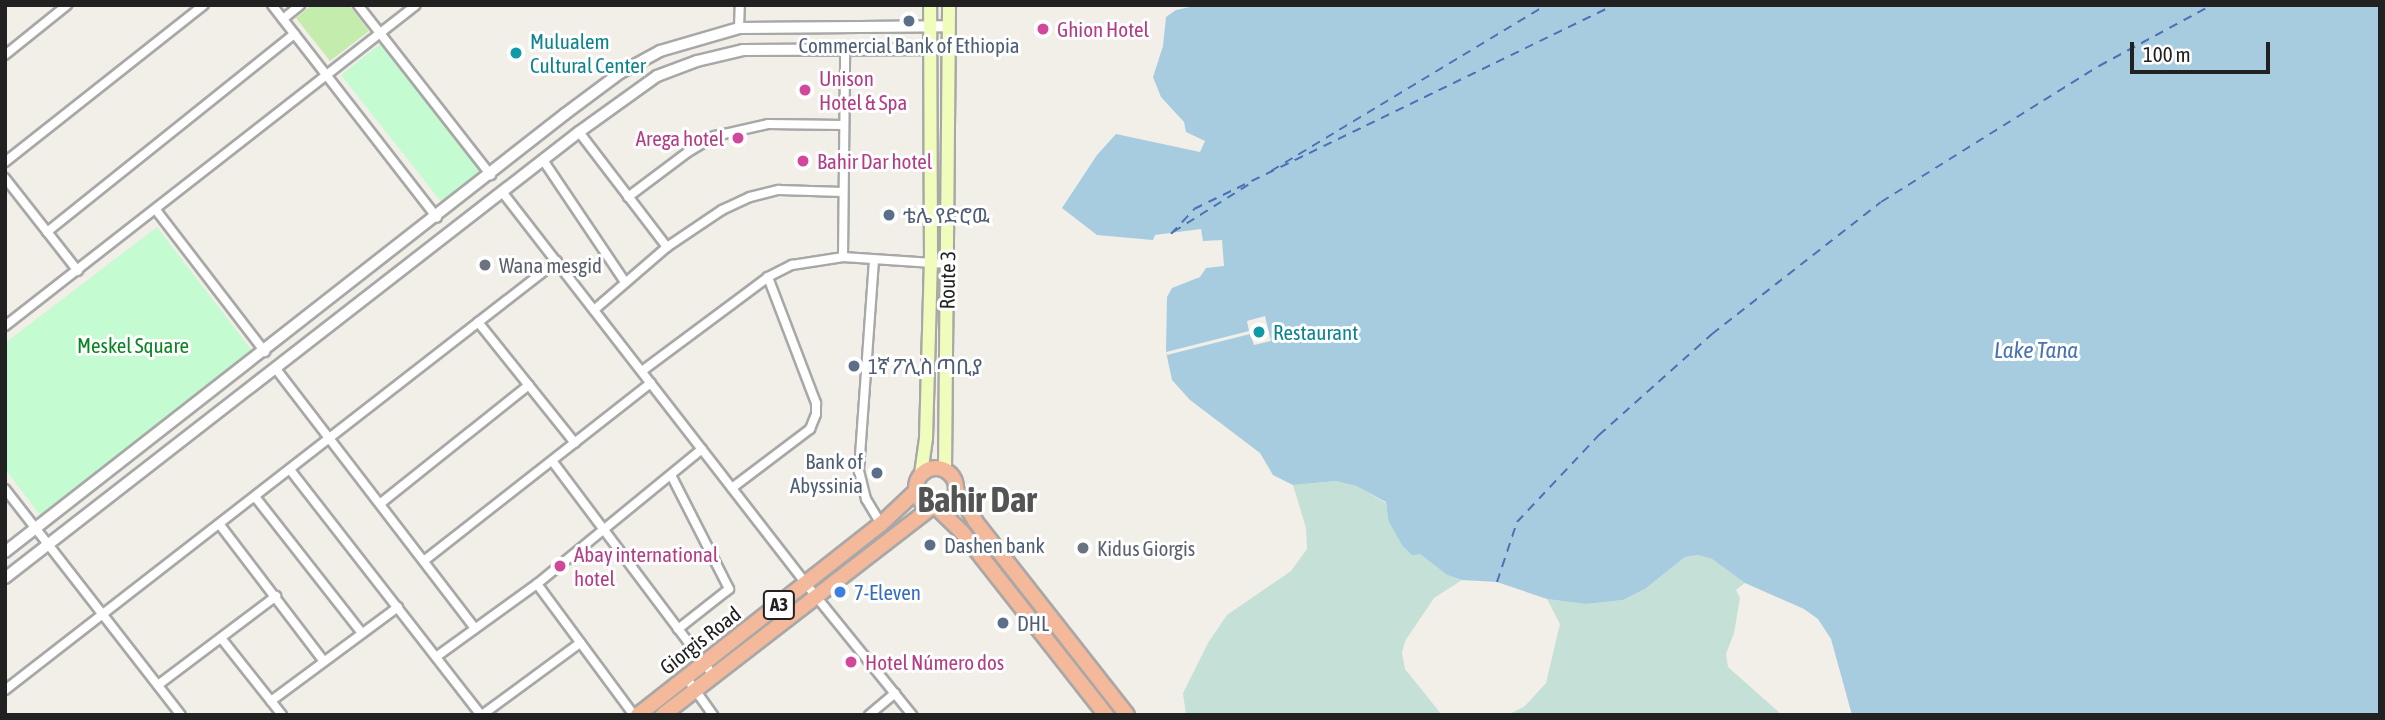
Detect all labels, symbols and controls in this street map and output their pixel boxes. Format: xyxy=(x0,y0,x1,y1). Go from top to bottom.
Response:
marker: Commercial Bank of Ethiopia xyxy=(901,13,917,29)
place label: Ghion Hotel xyxy=(1057,16,1149,42)
marker: Ghion Hotel xyxy=(1035,21,1051,37)
place label: Mulualem Cultural Center xyxy=(530,28,646,78)
scale bar xyxy=(2133,28,2273,72)
place label: Commercial Bank of Ethiopia xyxy=(798,32,1020,58)
text: 100 m xyxy=(2143,42,2191,66)
marker: Mulualem Cultural Center xyxy=(508,45,524,61)
place label: Unison Hotel & Spa xyxy=(819,65,907,115)
marker: Unison Hotel & Spa xyxy=(797,82,813,98)
place label: Arega hotel xyxy=(636,125,724,151)
marker: Arega hotel xyxy=(730,130,746,146)
place label: Bahir Dar hotel xyxy=(817,148,932,174)
marker: Bahir Dar hotel xyxy=(795,153,811,169)
place label: ቴሌ የድሮዉ xyxy=(903,202,990,228)
marker: ቴሌ የድሮዉ xyxy=(881,207,897,223)
street label: Route 3 xyxy=(934,250,960,310)
place label: Wana mesgid xyxy=(499,252,602,278)
marker: Wana mesgid xyxy=(477,257,493,273)
place label: Restaurant xyxy=(1273,319,1358,345)
marker: Restaurant xyxy=(1251,324,1267,340)
park label: Meskel Square xyxy=(77,332,189,358)
water label: Lake Tana xyxy=(1994,336,2078,364)
place label: 1ኛ ፖሊስ ጣቢያ xyxy=(868,353,982,379)
marker: 1ኛ ፖሊስ ጣቢያ xyxy=(846,358,862,374)
place label: Bank of Abyssinia xyxy=(790,448,863,498)
marker: Bank of Abyssinia xyxy=(869,465,885,481)
district label: Bahir Dar xyxy=(917,478,1037,520)
place label: Dashen bank xyxy=(944,532,1045,558)
place label: Kidus Giorgis xyxy=(1097,535,1195,561)
marker: Dashen bank xyxy=(922,537,938,553)
marker: Kidus Giorgis xyxy=(1075,540,1091,556)
place label: Abay international hotel xyxy=(574,541,718,591)
marker: Abay international hotel xyxy=(552,558,568,574)
place label: 7-Eleven xyxy=(854,579,921,605)
marker: 7-Eleven xyxy=(832,584,848,600)
road number: A3 xyxy=(762,590,796,620)
street label: Giorgis Road xyxy=(655,601,745,679)
place label: DHL xyxy=(1017,610,1049,636)
marker: DHL xyxy=(995,615,1011,631)
place label: Hotel Número dos xyxy=(865,649,1004,675)
marker: Hotel Número dos xyxy=(843,654,859,670)

